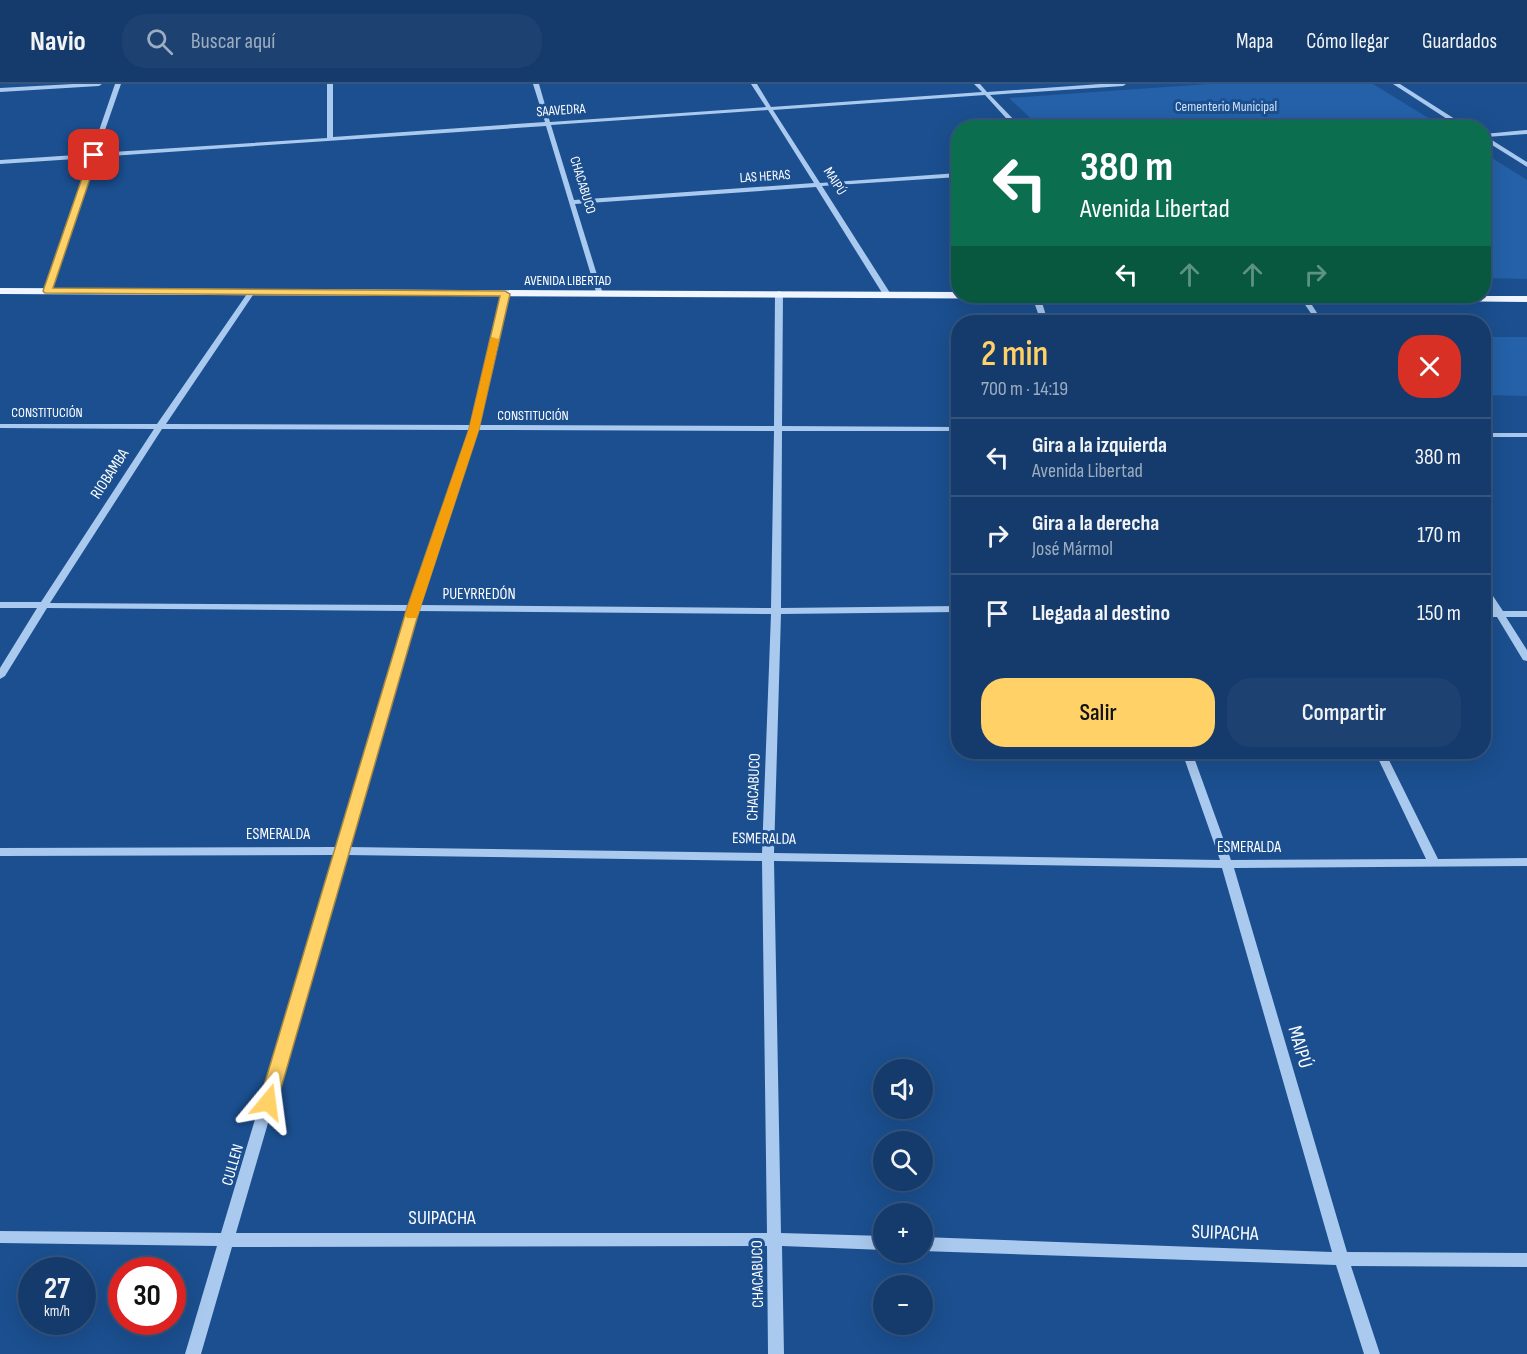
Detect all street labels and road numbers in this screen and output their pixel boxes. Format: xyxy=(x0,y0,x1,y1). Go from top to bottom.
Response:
street label: SAAVEDRA xyxy=(536,100,587,120)
street label: CHACABUCO xyxy=(566,154,600,216)
street label: MAIPÚ xyxy=(820,164,850,198)
street label: LAS HERAS xyxy=(739,166,791,186)
street label: AVENIDA LIBERTAD xyxy=(524,272,612,289)
street label: CONSTITUCIÓN xyxy=(11,404,83,421)
street label: CONSTITUCIÓN xyxy=(497,407,569,424)
street label: RIOBAMBA xyxy=(87,445,133,503)
street label: PUEYRREDÓN xyxy=(442,585,516,604)
street label: CHACABUCO xyxy=(743,753,765,821)
street label: ESMERALDA xyxy=(246,825,310,844)
street label: ESMERALDA xyxy=(732,829,796,849)
street label: ESMERALDA xyxy=(1217,838,1281,857)
street label: MAIPÚ xyxy=(1283,1023,1317,1071)
street label: CULLEN xyxy=(218,1142,248,1188)
street label: SUIPACHA xyxy=(408,1206,476,1230)
street label: SUIPACHA xyxy=(1191,1220,1259,1246)
street label: CHACABUCO xyxy=(748,1240,768,1308)

